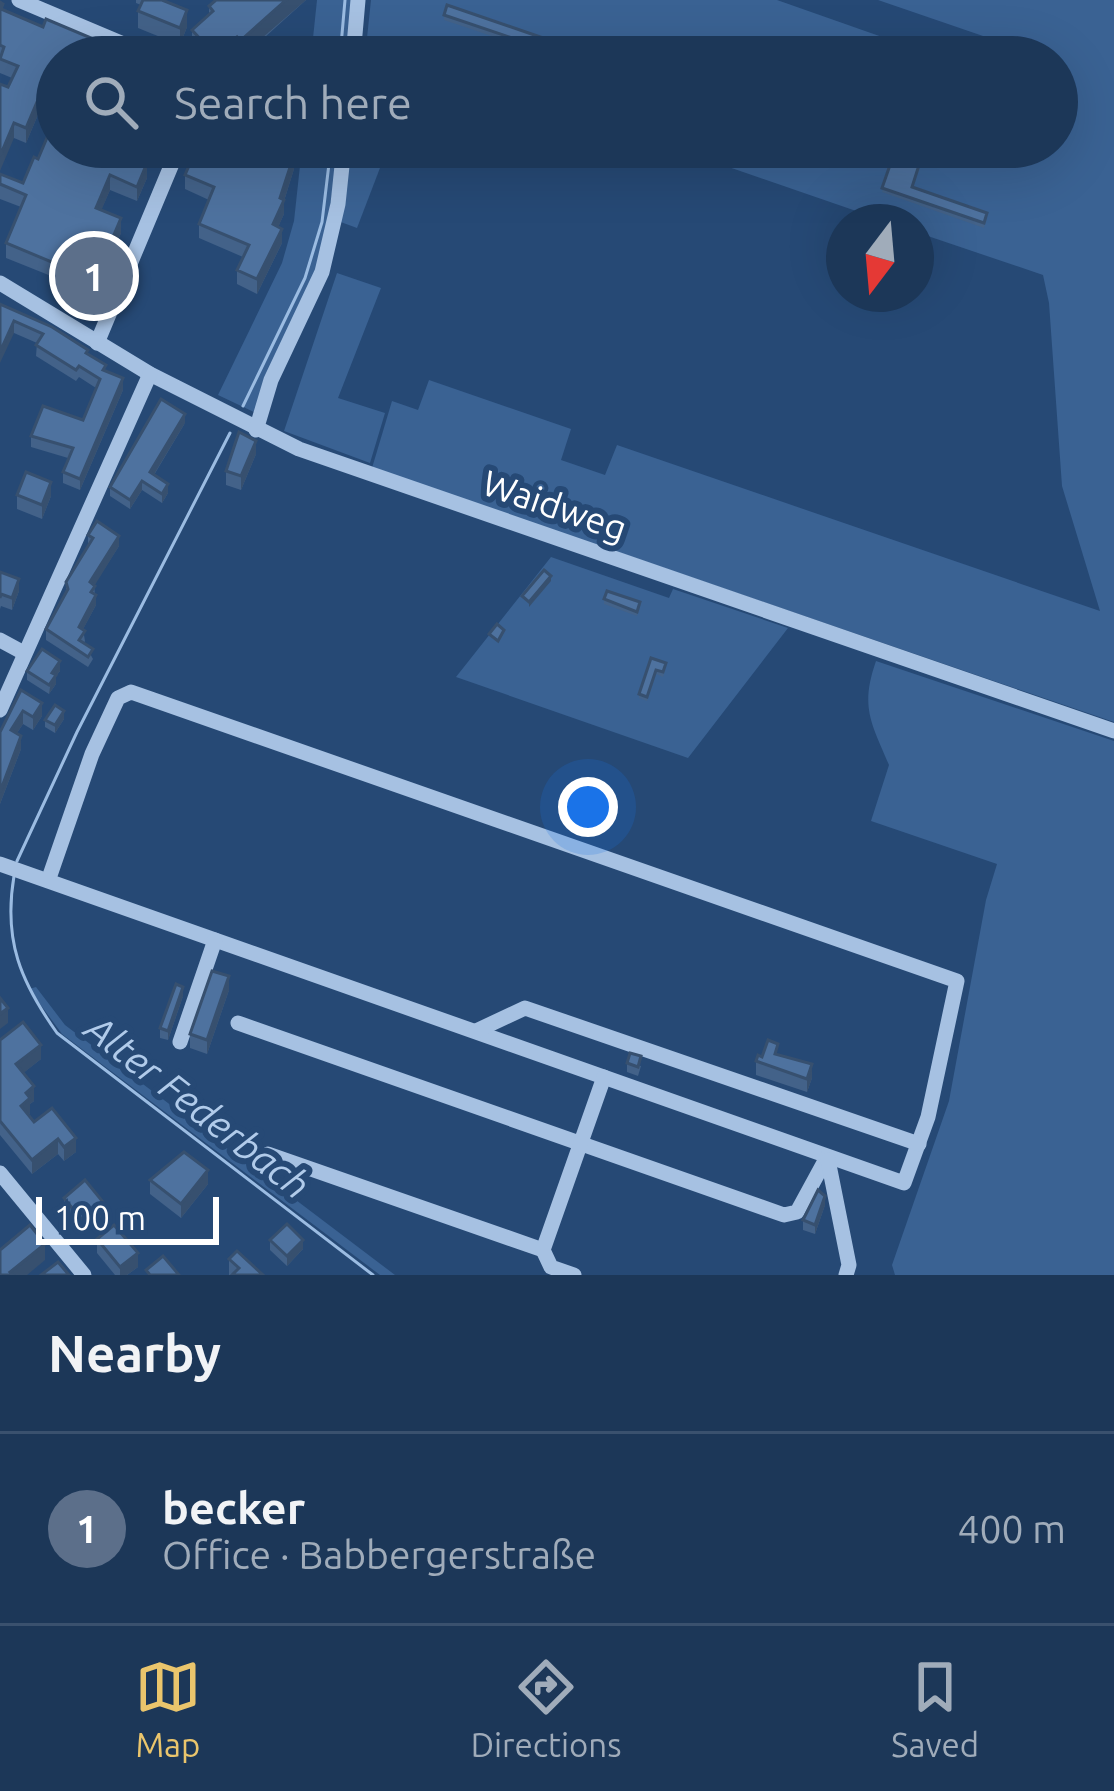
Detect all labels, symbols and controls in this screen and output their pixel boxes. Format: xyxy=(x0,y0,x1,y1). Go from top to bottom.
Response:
search box xyxy=(36,36,1078,168)
icon: search xyxy=(78,69,144,135)
text: Search here xyxy=(174,77,412,128)
north arrow xyxy=(826,204,934,312)
pin: 1 xyxy=(55,231,133,321)
street label: Waidweg xyxy=(478,461,632,549)
your location xyxy=(558,777,618,837)
water label: Alter Federbach xyxy=(76,1004,318,1207)
scale bar xyxy=(36,1191,219,1244)
text: 100 m xyxy=(54,1199,146,1236)
text: Nearby xyxy=(48,1324,221,1382)
text: becker xyxy=(162,1482,305,1533)
text: 1 xyxy=(76,1507,98,1550)
text: 400 m xyxy=(957,1507,1066,1550)
text: Office · Babbergerstraße xyxy=(162,1533,596,1576)
tab: Map xyxy=(135,1654,201,1763)
tab: Directions xyxy=(471,1654,621,1763)
tab: Saved xyxy=(891,1654,979,1763)

